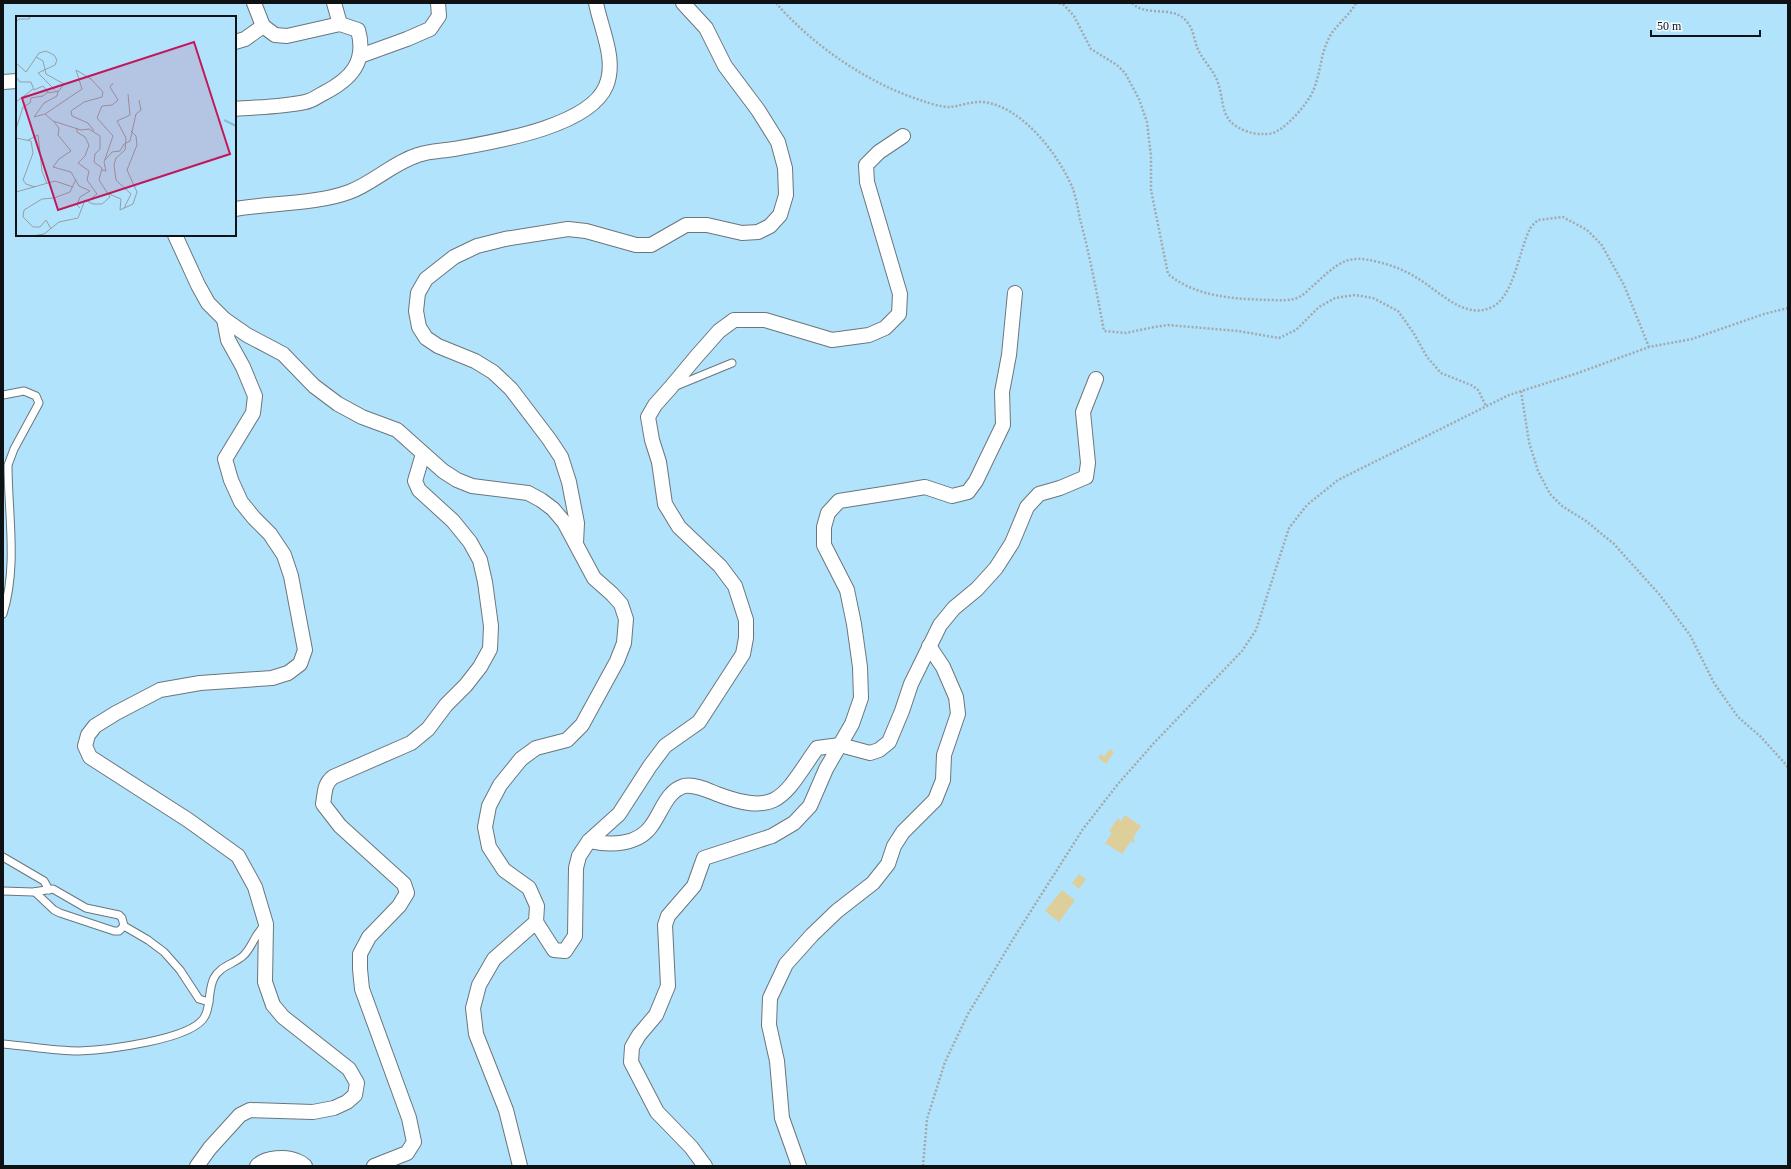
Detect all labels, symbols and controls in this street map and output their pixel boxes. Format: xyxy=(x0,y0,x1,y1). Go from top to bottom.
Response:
scale bar xyxy=(1651,12,1760,38)
inset map xyxy=(16,16,236,236)
text: 50 m xyxy=(1657,19,1682,33)

